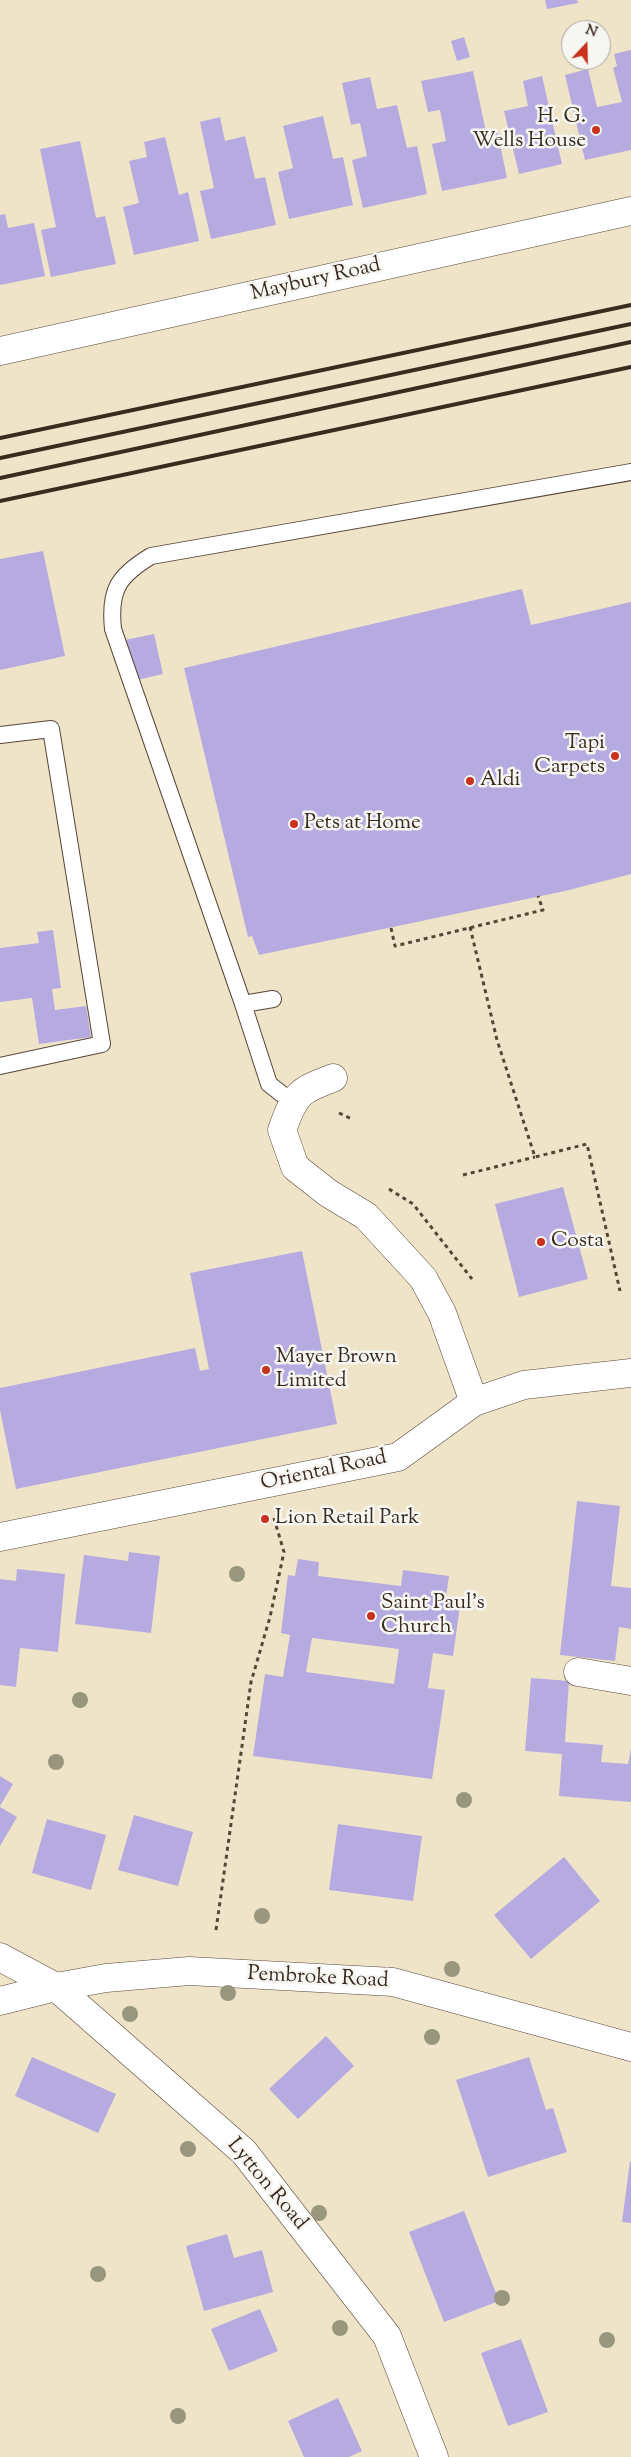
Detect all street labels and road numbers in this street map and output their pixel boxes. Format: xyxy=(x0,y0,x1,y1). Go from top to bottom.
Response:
street label: Maybury Road xyxy=(249,254,383,308)
street label: Oriental Road xyxy=(259,1446,389,1498)
street label: Pembroke Road xyxy=(247,1963,389,1995)
street label: Lytton Road xyxy=(220,2134,312,2236)

